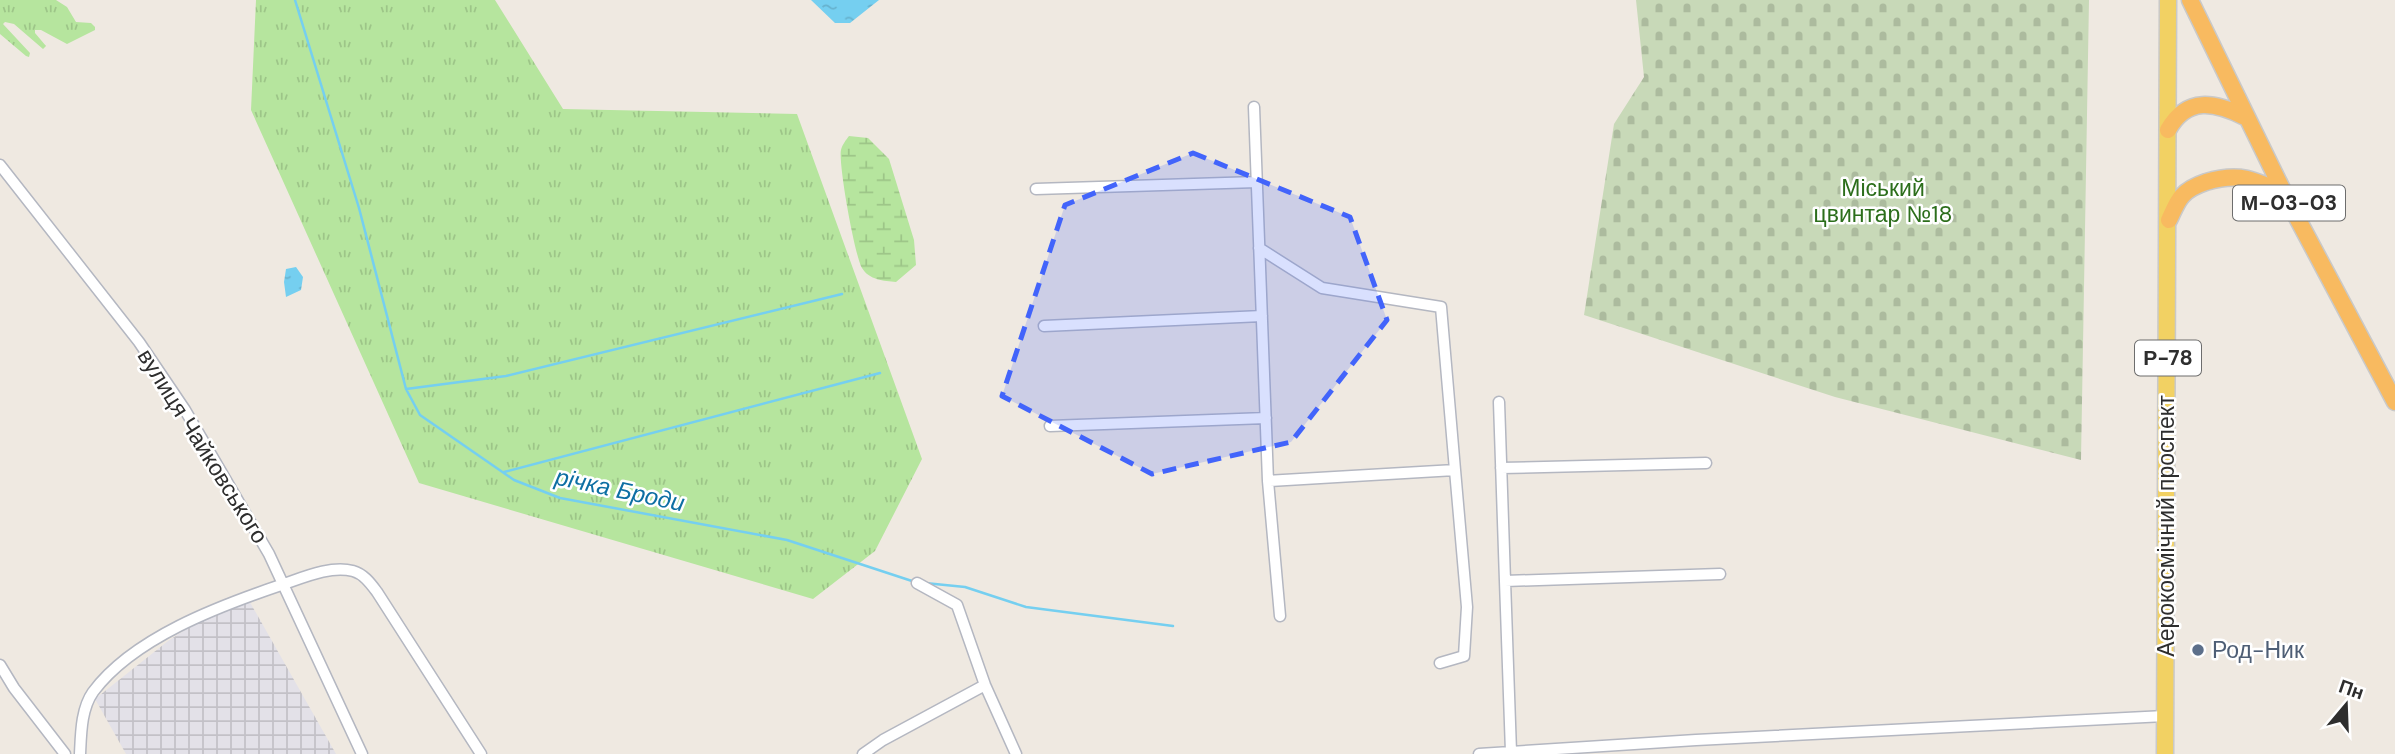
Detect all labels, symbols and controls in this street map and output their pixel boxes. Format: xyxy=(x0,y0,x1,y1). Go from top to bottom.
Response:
park label: Міський цвинтар №18 xyxy=(1814,173,1952,229)
road number: М-03-03 xyxy=(2233,186,2345,220)
road number: Р-78 xyxy=(2135,340,2201,376)
street label: вулиця Чайковського xyxy=(131,343,275,549)
street label: Аерокосмічний проспект xyxy=(2151,395,2181,657)
water label: річка Броди xyxy=(552,460,688,518)
place label: Род-Ник xyxy=(2212,635,2305,665)
marker: Род-Ник xyxy=(2190,642,2206,658)
north arrow xyxy=(2311,670,2381,740)
text: Пн xyxy=(2335,673,2367,705)

